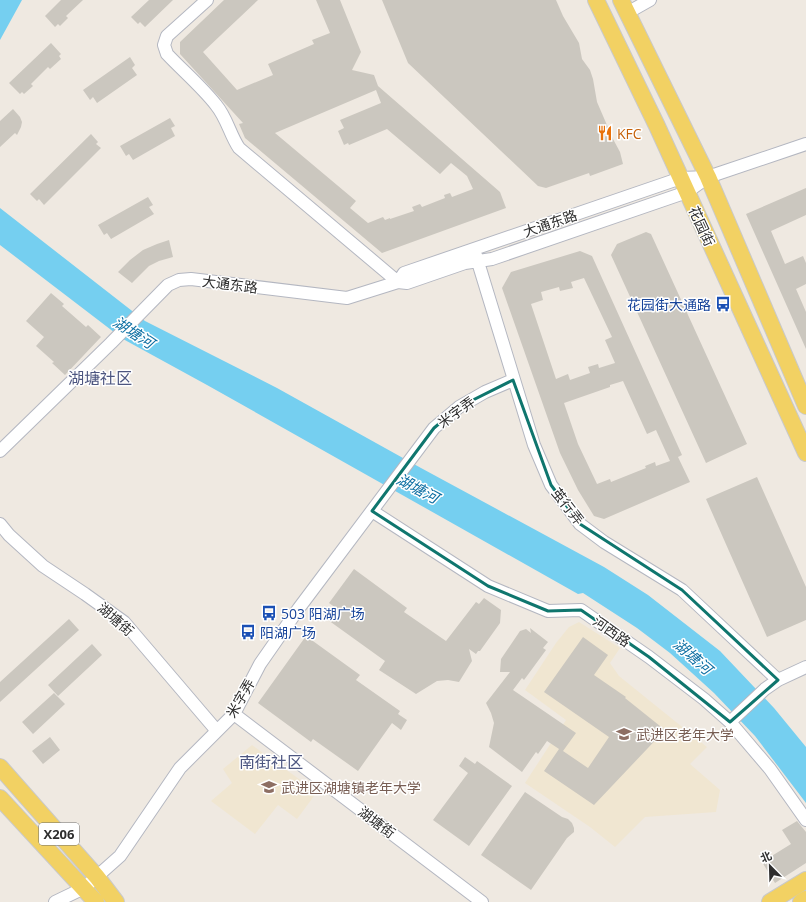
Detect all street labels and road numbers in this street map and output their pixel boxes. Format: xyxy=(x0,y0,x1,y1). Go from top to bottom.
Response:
street label: 花园街 xyxy=(685,203,719,249)
street label: 大通东路 xyxy=(520,205,580,241)
street label: 大通东路 xyxy=(201,271,259,297)
street label: 米字弄 xyxy=(433,392,479,432)
street label: 茧行弄 xyxy=(548,484,588,528)
street label: 湖塘街 xyxy=(94,598,138,640)
street label: 河西路 xyxy=(589,611,635,651)
street label: 米字弄 xyxy=(221,675,259,721)
street label: 湖塘街 xyxy=(355,802,399,842)
road number: X206 xyxy=(39,823,79,845)

